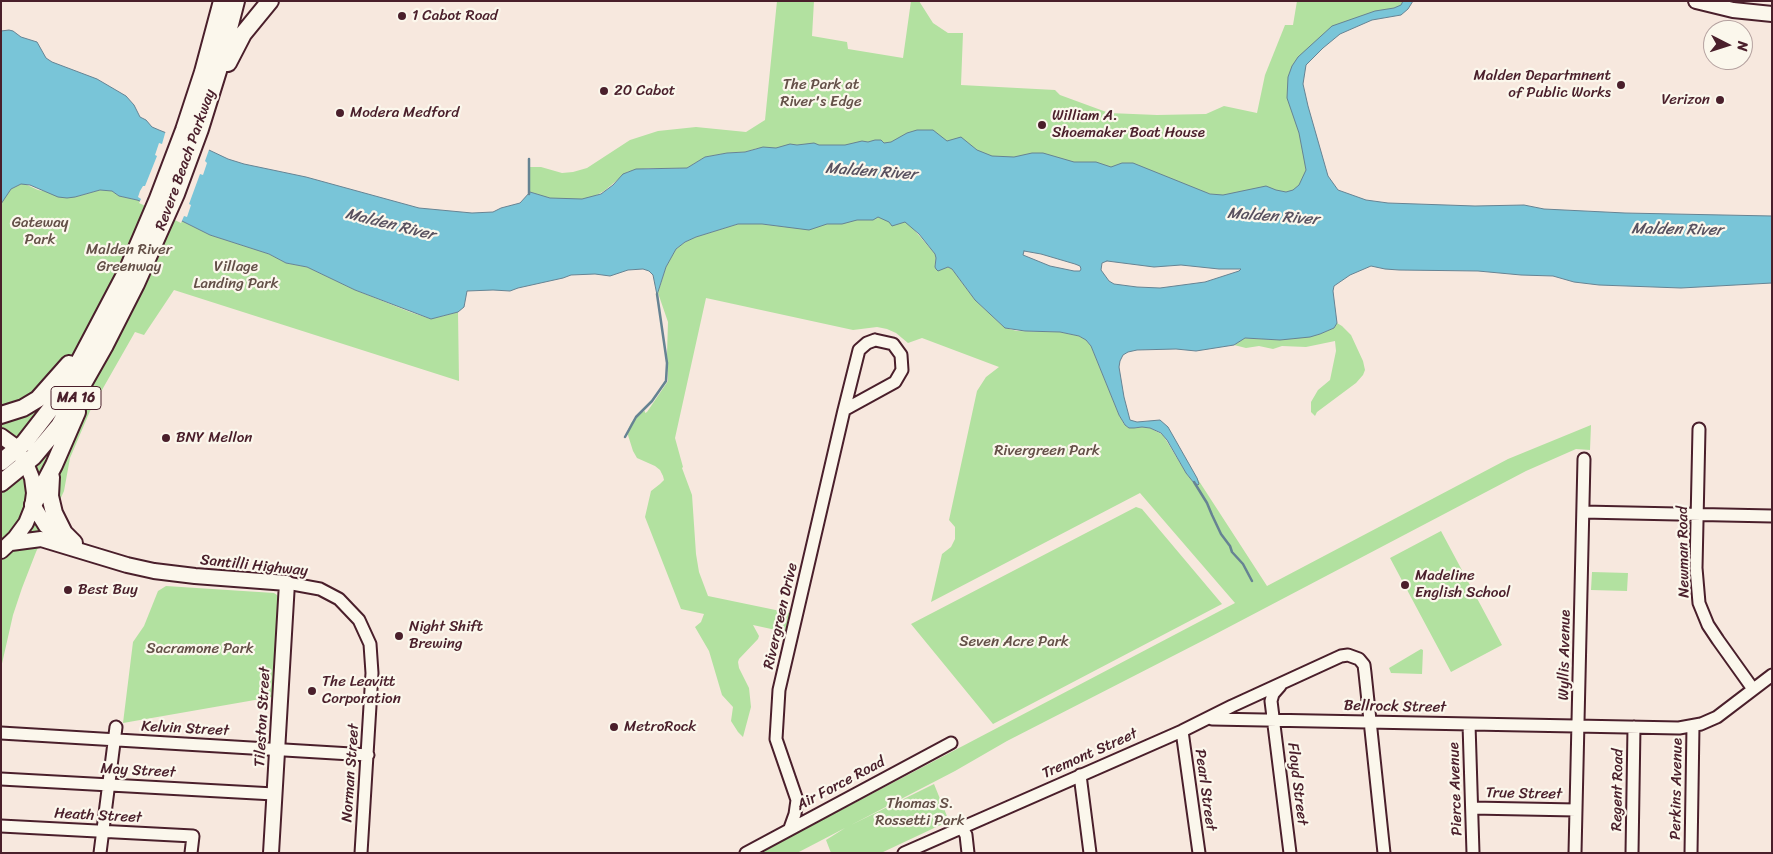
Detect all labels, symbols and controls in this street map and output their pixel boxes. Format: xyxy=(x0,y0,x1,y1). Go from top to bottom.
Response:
place label: 1 Cabot Road xyxy=(412,7,498,25)
marker: 1 Cabot Road xyxy=(396,10,408,22)
north arrow xyxy=(1703,20,1753,70)
text: N xyxy=(1730,40,1755,52)
place label: Malden Departmnent of Public Works xyxy=(1473,67,1611,102)
park label: The Park at River's Edge xyxy=(780,76,862,111)
marker: Malden Departmnent of Public Works xyxy=(1615,79,1627,91)
place label: 20 Cabot xyxy=(614,82,675,100)
marker: 20 Cabot xyxy=(598,85,610,97)
street label: Revere Beach Parkway xyxy=(152,87,220,233)
place label: Verizon xyxy=(1662,91,1710,109)
marker: Verizon xyxy=(1714,94,1726,106)
place label: Modera Medford xyxy=(350,104,459,122)
marker: Modera Medford xyxy=(334,107,346,119)
place label: William A. Shoemaker Boat House xyxy=(1052,107,1205,142)
marker: William A. Shoemaker Boat House xyxy=(1036,119,1048,131)
water label: Malden River xyxy=(825,159,917,185)
water label: Malden River xyxy=(1227,204,1319,230)
water label: Malden River xyxy=(343,205,437,245)
park label: Gateway Park xyxy=(12,214,68,249)
water label: Malden River xyxy=(1631,220,1723,240)
park label: Malden River Greenway xyxy=(86,241,172,276)
park label: Village Landing Park xyxy=(194,258,278,293)
road number: MA 16 xyxy=(51,386,101,409)
place label: BNY Mellon xyxy=(176,429,252,447)
marker: BNY Mellon xyxy=(160,432,172,444)
park label: Rivergreen Park xyxy=(994,442,1100,460)
street label: Newman Road xyxy=(1674,506,1694,598)
street label: Santilli Highway xyxy=(199,551,309,581)
street label: Rivergreen Drive xyxy=(760,561,802,671)
place label: Madeline English School xyxy=(1415,567,1510,602)
marker: Madeline English School xyxy=(1399,579,1411,591)
place label: Best Buy xyxy=(78,581,138,599)
marker: Best Buy xyxy=(62,584,74,596)
street label: Wyllis Avenue xyxy=(1555,609,1575,701)
place label: Night Shift Brewing xyxy=(409,618,483,653)
marker: Night Shift Brewing xyxy=(393,630,405,642)
park label: Seven Acre Park xyxy=(959,633,1069,651)
park label: Sacramone Park xyxy=(146,640,254,658)
street label: Tileston Street xyxy=(251,666,275,768)
place label: The Leavitt Corporation xyxy=(322,673,401,708)
marker: The Leavitt Corporation xyxy=(306,685,318,697)
street label: Bellrock Street xyxy=(1344,697,1446,717)
street label: Kelvin Street xyxy=(141,718,229,740)
place label: MetroRock xyxy=(624,718,696,736)
marker: MetroRock xyxy=(608,721,620,733)
street label: Norman Street xyxy=(339,723,363,823)
street label: Tremont Street xyxy=(1040,725,1140,783)
street label: Perkins Avenue xyxy=(1667,738,1687,840)
street label: Floyd Street xyxy=(1283,742,1311,826)
street label: Pierce Avenue xyxy=(1445,742,1467,836)
street label: Pearl Street xyxy=(1190,748,1220,832)
street label: Regent Road xyxy=(1608,749,1628,831)
street label: Air Force Road xyxy=(794,753,888,815)
street label: May Street xyxy=(100,760,176,782)
street label: True Street xyxy=(1486,784,1562,804)
park label: Thomas S. Rossetti Park xyxy=(875,795,965,830)
street label: Heath Street xyxy=(54,805,142,827)

